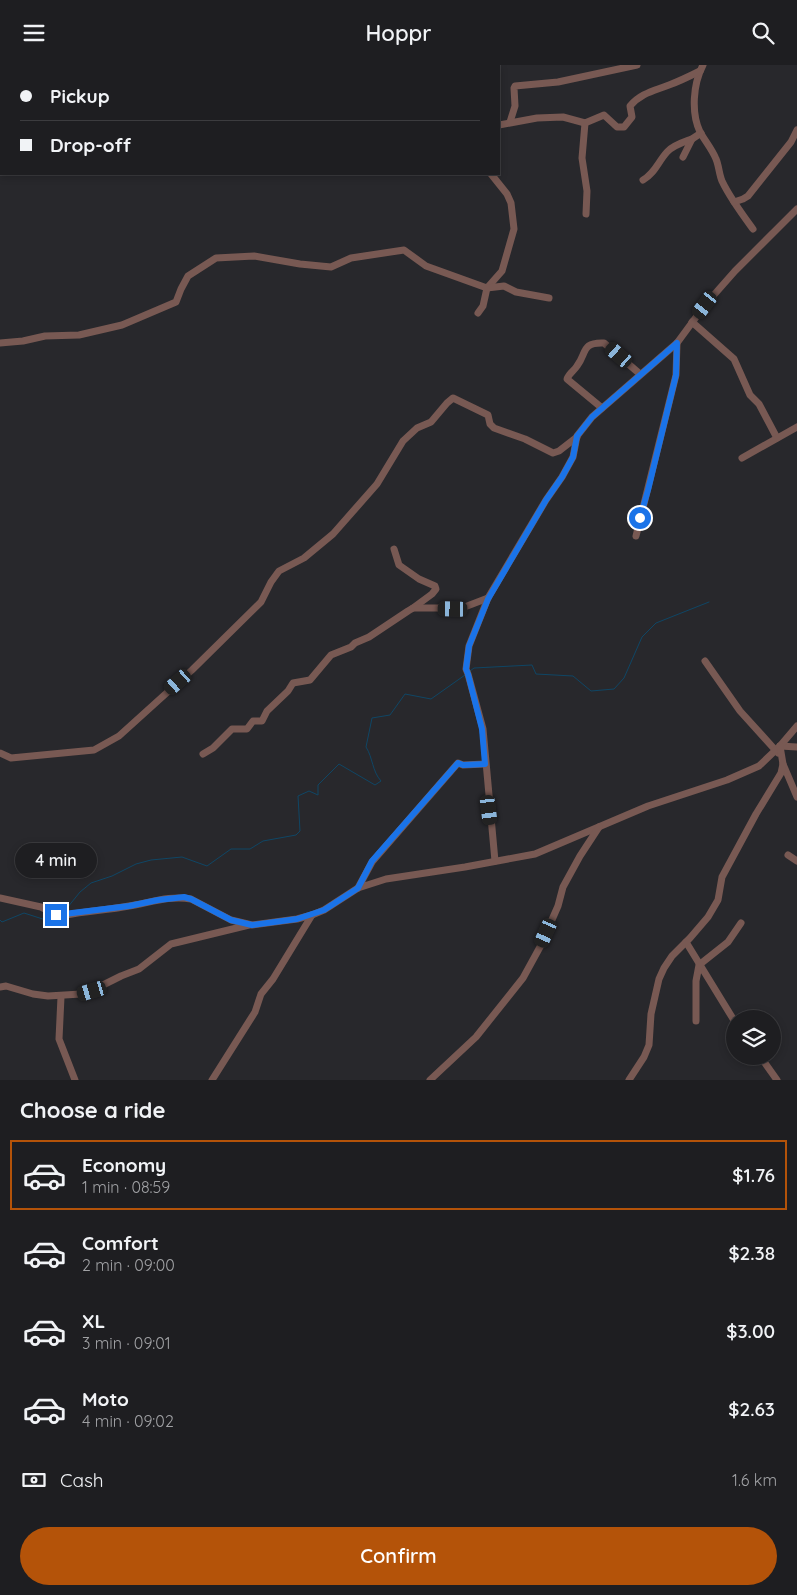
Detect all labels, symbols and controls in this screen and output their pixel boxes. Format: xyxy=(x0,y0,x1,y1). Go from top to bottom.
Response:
icon: menu xyxy=(20,19,48,47)
text: Hoppr xyxy=(366,19,431,47)
icon: search xyxy=(749,19,777,47)
text: Pickup xyxy=(50,84,110,108)
text: Drop-off xyxy=(50,133,131,157)
car xyxy=(689,289,720,321)
car xyxy=(602,339,635,371)
route start xyxy=(629,507,651,529)
car xyxy=(437,601,468,617)
car xyxy=(161,666,194,698)
car xyxy=(479,794,498,826)
callout: 4 min xyxy=(15,843,97,877)
text: 4 min xyxy=(35,850,77,870)
route end xyxy=(45,904,67,926)
car xyxy=(533,916,558,950)
car xyxy=(75,980,108,1002)
map controls xyxy=(726,1010,781,1065)
button: layers xyxy=(726,1010,781,1065)
text: Choose a ride xyxy=(20,1096,165,1124)
icon: car xyxy=(22,1153,67,1198)
text: Economy xyxy=(82,1153,166,1177)
text: $1.76 xyxy=(732,1163,775,1187)
text: 1 min · 08:59 xyxy=(82,1177,170,1197)
icon: car xyxy=(22,1231,67,1276)
text: Comfort xyxy=(82,1231,159,1255)
text: $2.38 xyxy=(728,1241,775,1265)
text: 2 min · 09:00 xyxy=(82,1255,175,1275)
icon: car xyxy=(22,1309,67,1354)
text: XL xyxy=(82,1309,105,1333)
text: $3.00 xyxy=(726,1319,775,1343)
text: 3 min · 09:01 xyxy=(82,1333,171,1353)
icon: car xyxy=(22,1387,67,1432)
text: Moto xyxy=(82,1387,129,1411)
text: $2.63 xyxy=(728,1397,775,1421)
text: 4 min · 09:02 xyxy=(82,1411,174,1431)
icon: cash xyxy=(20,1466,48,1494)
text: Cash xyxy=(60,1468,104,1492)
text: 1.6 km xyxy=(732,1470,777,1490)
button: Confirm xyxy=(20,1527,777,1585)

